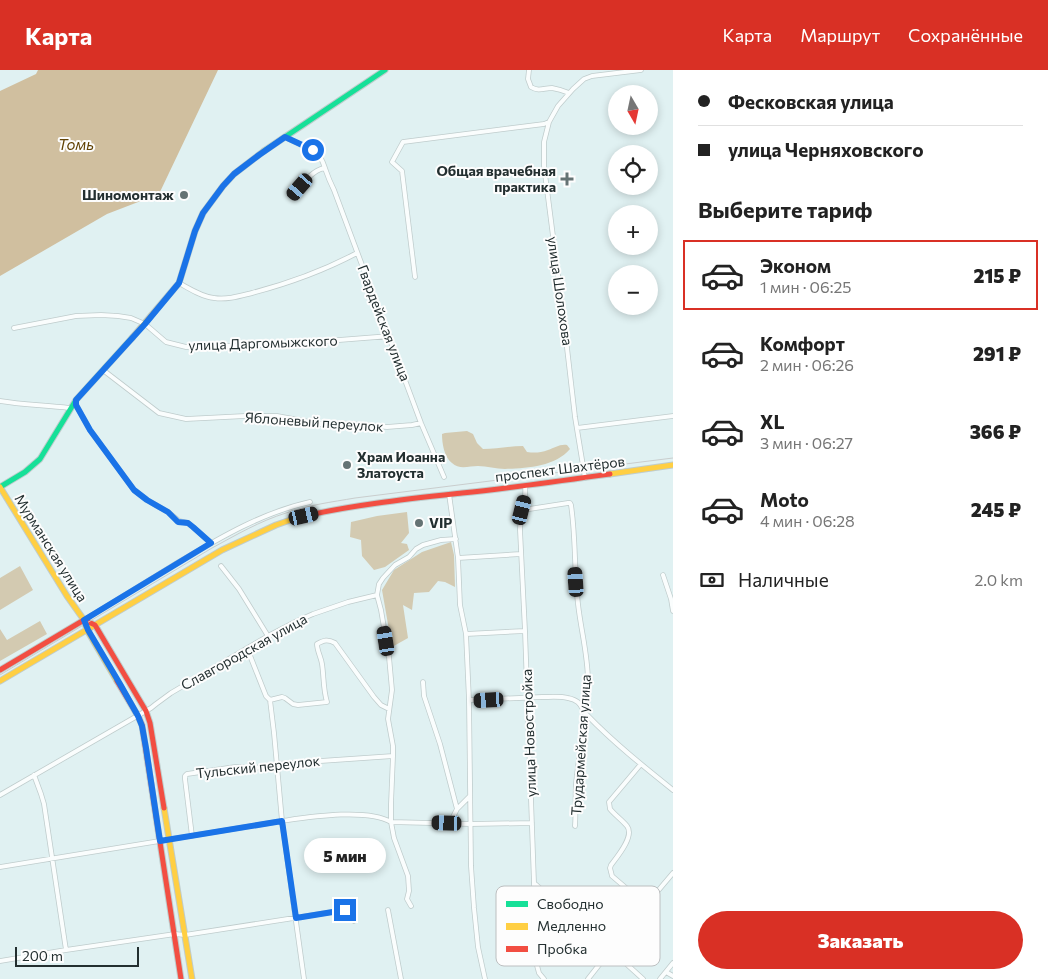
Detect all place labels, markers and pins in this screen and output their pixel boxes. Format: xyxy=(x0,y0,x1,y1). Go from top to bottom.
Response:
place label: Общая врачебная практика xyxy=(436,162,556,195)
marker: Общая врачебная практика xyxy=(560,172,574,186)
place label: Шиномонтаж xyxy=(82,186,174,203)
marker: Шиномонтаж xyxy=(178,189,190,201)
place label: Храм Иоанна Златоуста xyxy=(357,448,445,481)
marker: Храм Иоанна Златоуста xyxy=(341,459,353,471)
place label: VIP xyxy=(429,514,452,531)
marker: VIP xyxy=(413,517,425,529)

